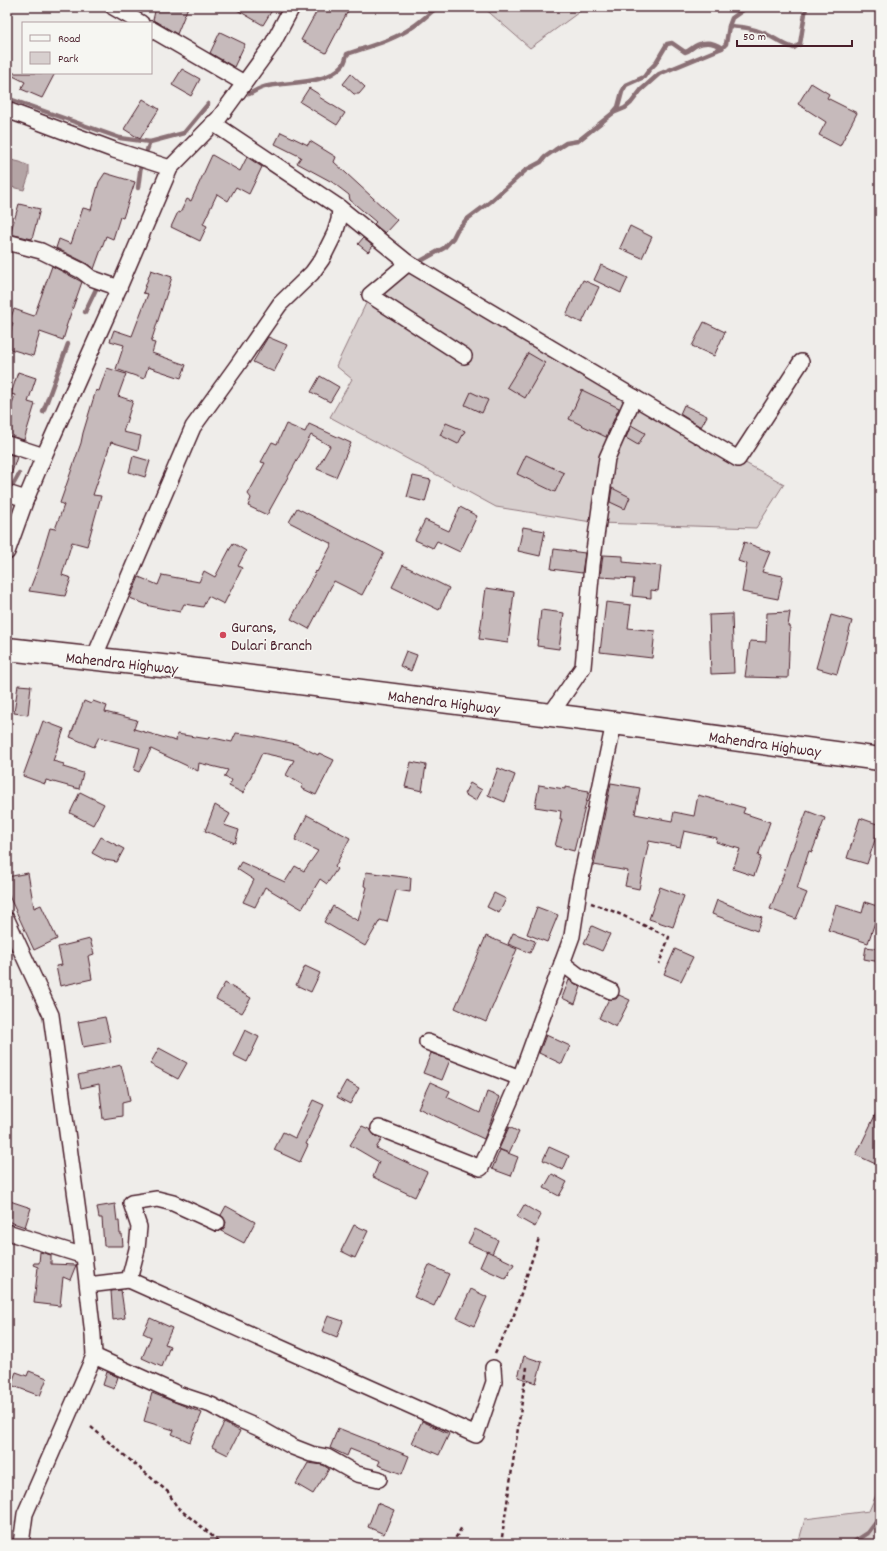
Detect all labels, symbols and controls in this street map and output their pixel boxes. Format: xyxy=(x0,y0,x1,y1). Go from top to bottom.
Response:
legend xyxy=(22,22,152,74)
scale bar xyxy=(737,22,852,48)
text: 50 m xyxy=(743,29,766,46)
text: Road xyxy=(58,31,80,48)
text: Park xyxy=(58,51,79,68)
place label: Gurans, Dulari Branch xyxy=(231,617,312,658)
marker: Gurans, Dulari Branch xyxy=(218,630,228,640)
street label: Mahendra Highway xyxy=(64,647,180,682)
street label: Mahendra Highway xyxy=(386,685,502,722)
street label: Mahendra Highway xyxy=(707,726,823,765)

